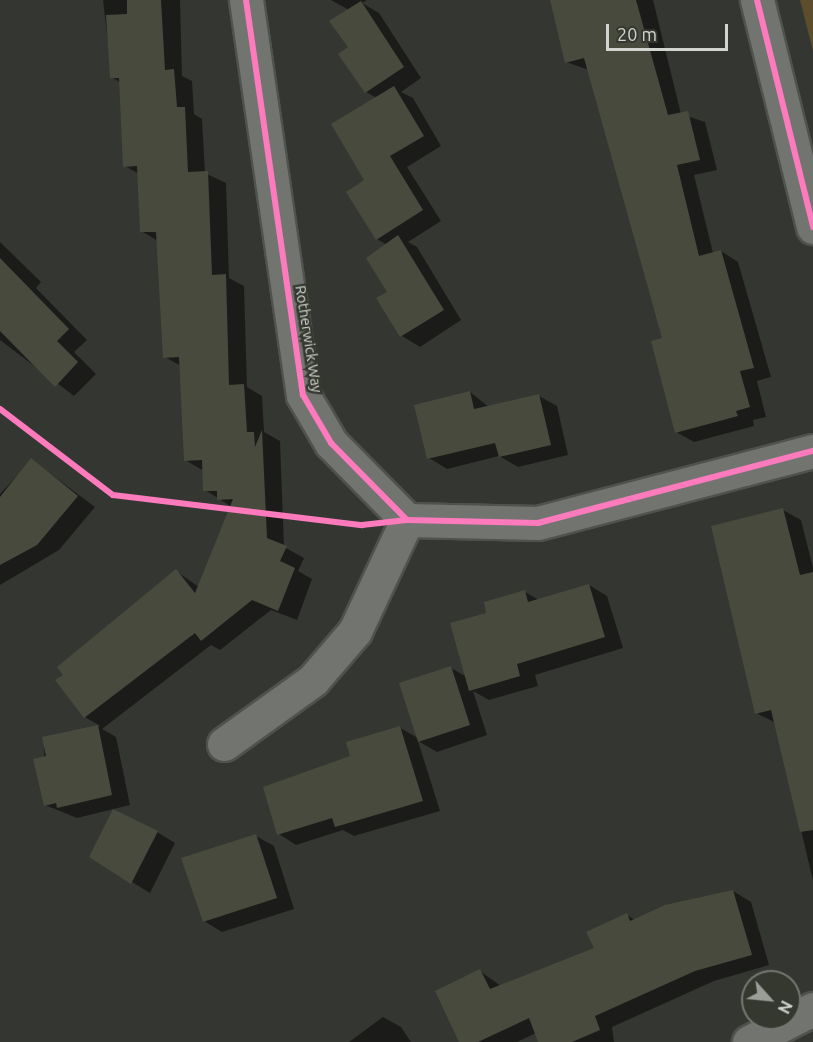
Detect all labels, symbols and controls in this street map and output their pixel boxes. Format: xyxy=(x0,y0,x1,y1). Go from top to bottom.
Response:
scale bar xyxy=(609,12,730,50)
text: 20 m xyxy=(617,24,657,44)
street label: Rotherwick Way xyxy=(292,284,326,394)
north arrow xyxy=(741,970,801,1030)
text: N xyxy=(775,998,796,1017)

